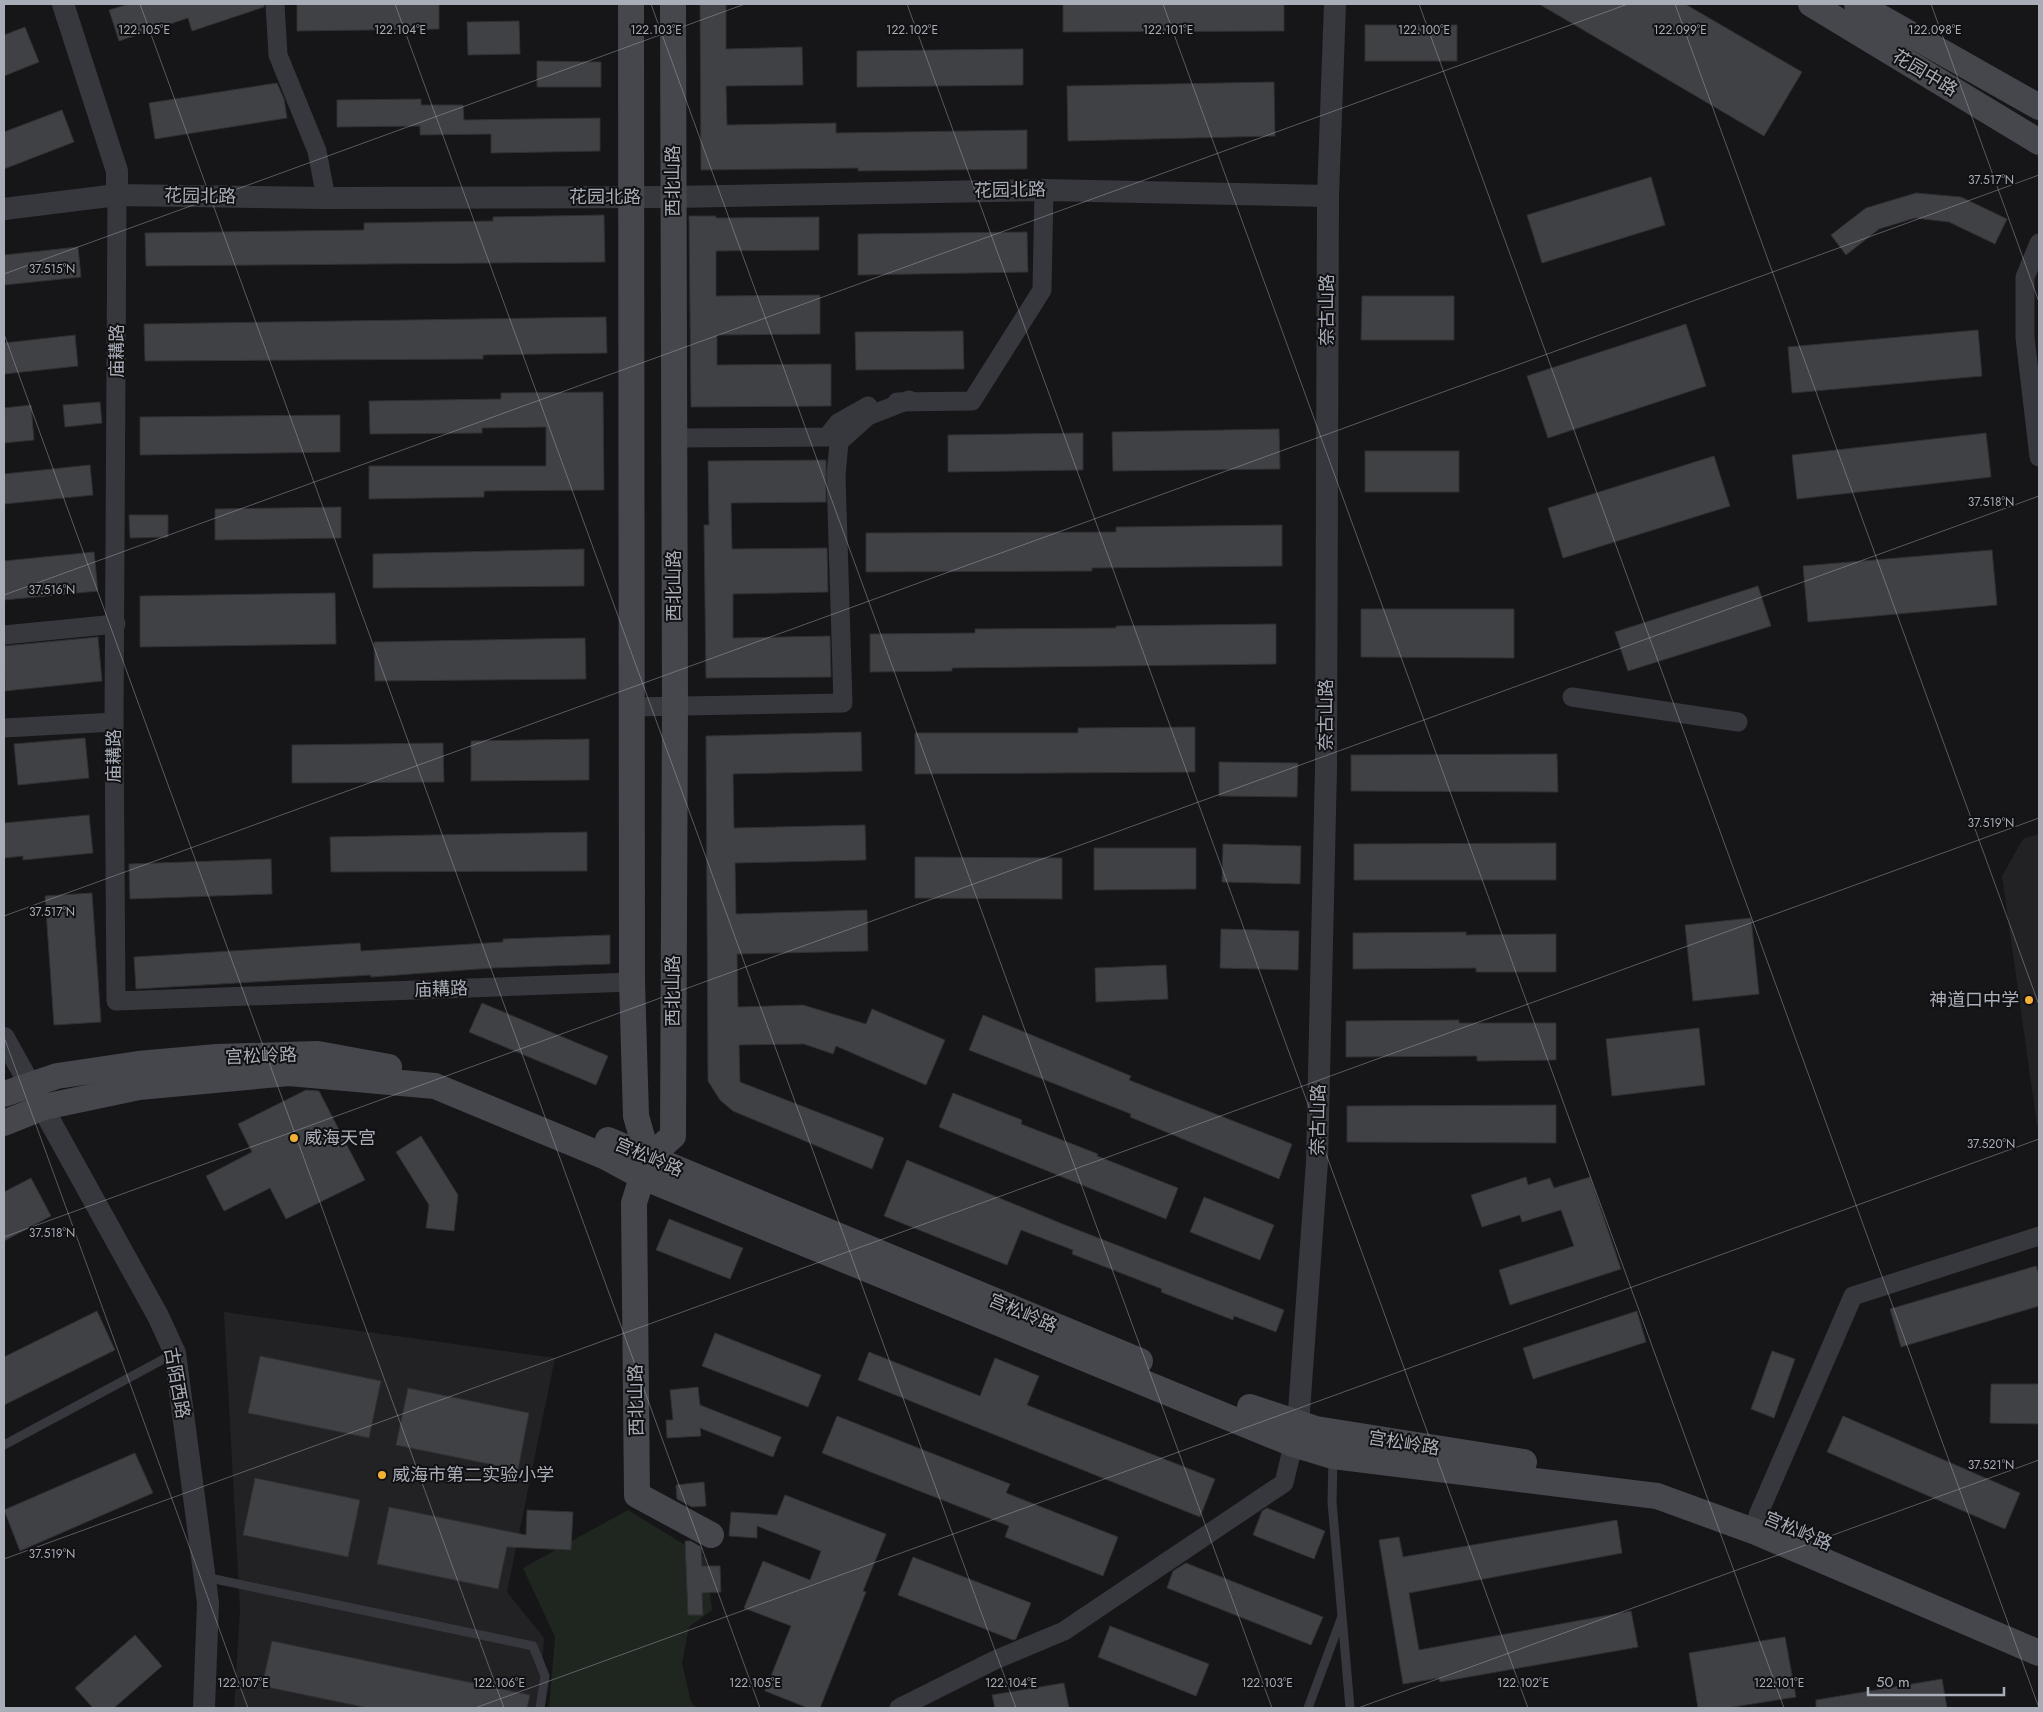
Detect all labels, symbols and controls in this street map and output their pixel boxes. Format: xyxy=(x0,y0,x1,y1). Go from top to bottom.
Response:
text: 122.105°E xyxy=(118,21,170,39)
text: 122.104°E xyxy=(374,21,426,39)
text: 122.103°E xyxy=(630,21,682,39)
text: 122.102°E xyxy=(886,21,938,39)
text: 122.101°E xyxy=(1143,21,1193,39)
text: 122.100°E xyxy=(1398,21,1450,39)
text: 122.099°E xyxy=(1653,21,1707,39)
text: 122.098°E xyxy=(1908,21,1962,39)
street label: 花园中路 xyxy=(1887,43,1963,103)
street label: 西北山路 xyxy=(660,145,686,217)
text: 37.517°N xyxy=(1968,171,2014,189)
street label: 花园北路 xyxy=(974,176,1046,204)
street label: 花园北路 xyxy=(164,182,236,210)
street label: 花园北路 xyxy=(569,184,641,210)
text: 37.515°N xyxy=(29,260,75,278)
street label: 奈古山路 xyxy=(1314,274,1340,346)
street label: 庙耩路 xyxy=(104,324,130,378)
text: 37.518°N xyxy=(1968,493,2014,511)
street label: 西北山路 xyxy=(661,550,687,622)
text: 37.516°N xyxy=(29,581,75,599)
street label: 奈古山路 xyxy=(1313,679,1339,751)
street label: 庙耩路 xyxy=(101,729,127,783)
text: 37.519°N xyxy=(1968,814,2014,832)
text: 37.517°N xyxy=(29,903,75,921)
street label: 西北山路 xyxy=(660,955,686,1027)
street label: 庙耩路 xyxy=(414,975,468,1003)
place label: 神道口中学 xyxy=(1929,987,2019,1013)
marker: 神道口中学 xyxy=(2023,994,2035,1006)
street label: 宫松岭路 xyxy=(225,1042,297,1070)
street label: 奈古山路 xyxy=(1304,1084,1332,1156)
place label: 威海天宫 xyxy=(304,1125,376,1151)
street label: 宫松岭路 xyxy=(611,1131,687,1183)
marker: 威海天宫 xyxy=(288,1132,300,1144)
text: 37.520°N xyxy=(1967,1135,2015,1153)
text: 37.518°N xyxy=(29,1224,75,1242)
street label: 宫松岭路 xyxy=(985,1287,1061,1339)
street label: 古陌西路 xyxy=(158,1345,196,1421)
street label: 西北山路 xyxy=(622,1364,650,1436)
street label: 宫松岭路 xyxy=(1366,1425,1442,1461)
text: 37.521°N xyxy=(1968,1456,2014,1474)
place label: 威海市第二实验小学 xyxy=(392,1462,554,1488)
marker: 威海市第二实验小学 xyxy=(376,1469,388,1481)
street label: 宫松岭路 xyxy=(1760,1505,1836,1557)
text: 37.519°N xyxy=(29,1545,75,1563)
scale bar xyxy=(1868,1664,2004,1696)
text: 50 m xyxy=(1876,1671,1910,1693)
text: 122.107°E xyxy=(217,1674,269,1692)
text: 122.106°E xyxy=(473,1674,525,1692)
text: 122.105°E xyxy=(729,1674,781,1692)
text: 122.104°E xyxy=(985,1674,1037,1692)
text: 122.103°E xyxy=(1241,1674,1293,1692)
text: 122.102°E xyxy=(1497,1674,1549,1692)
text: 122.101°E xyxy=(1754,1674,1804,1692)

